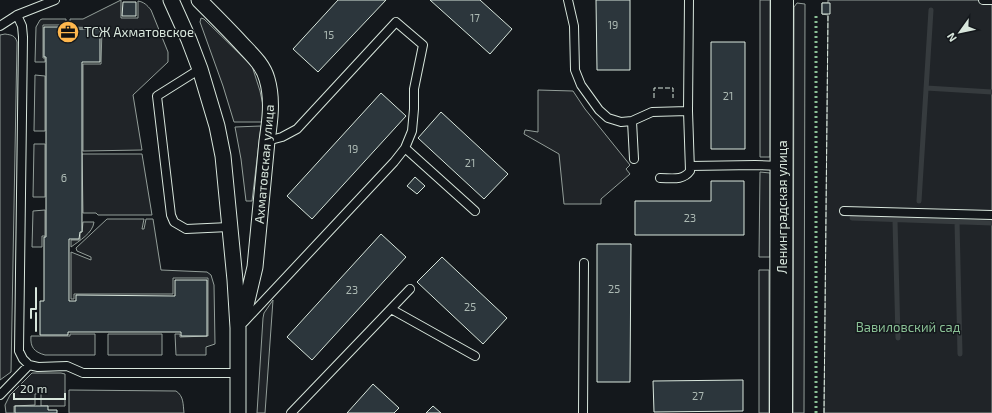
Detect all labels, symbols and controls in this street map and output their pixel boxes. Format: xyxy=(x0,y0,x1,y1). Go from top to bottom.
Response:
house number: 17 xyxy=(470,11,480,24)
north arrow xyxy=(940,12,980,52)
house number: 19 xyxy=(608,18,618,31)
office icon: ТСЖ Ахматовское xyxy=(55,19,81,45)
place label: ТСЖ Ахматовское xyxy=(84,24,194,40)
house number: 15 xyxy=(324,28,334,41)
text: N xyxy=(944,31,959,45)
house number: 21 xyxy=(723,89,733,102)
street label: Ахматовская улица xyxy=(251,104,277,224)
street label: Ленинградская улица xyxy=(774,140,790,274)
house number: 19 xyxy=(348,142,358,155)
house number: 21 xyxy=(465,156,475,169)
house number: 6 xyxy=(61,171,67,184)
house number: 23 xyxy=(684,211,696,224)
house number: 25 xyxy=(608,282,620,295)
house number: 23 xyxy=(346,283,358,296)
house number: 25 xyxy=(464,300,476,313)
park label: Вавиловский сад xyxy=(856,319,961,335)
scale bar xyxy=(14,375,65,401)
text: 20 m xyxy=(20,381,47,395)
house number: 27 xyxy=(692,389,704,402)

